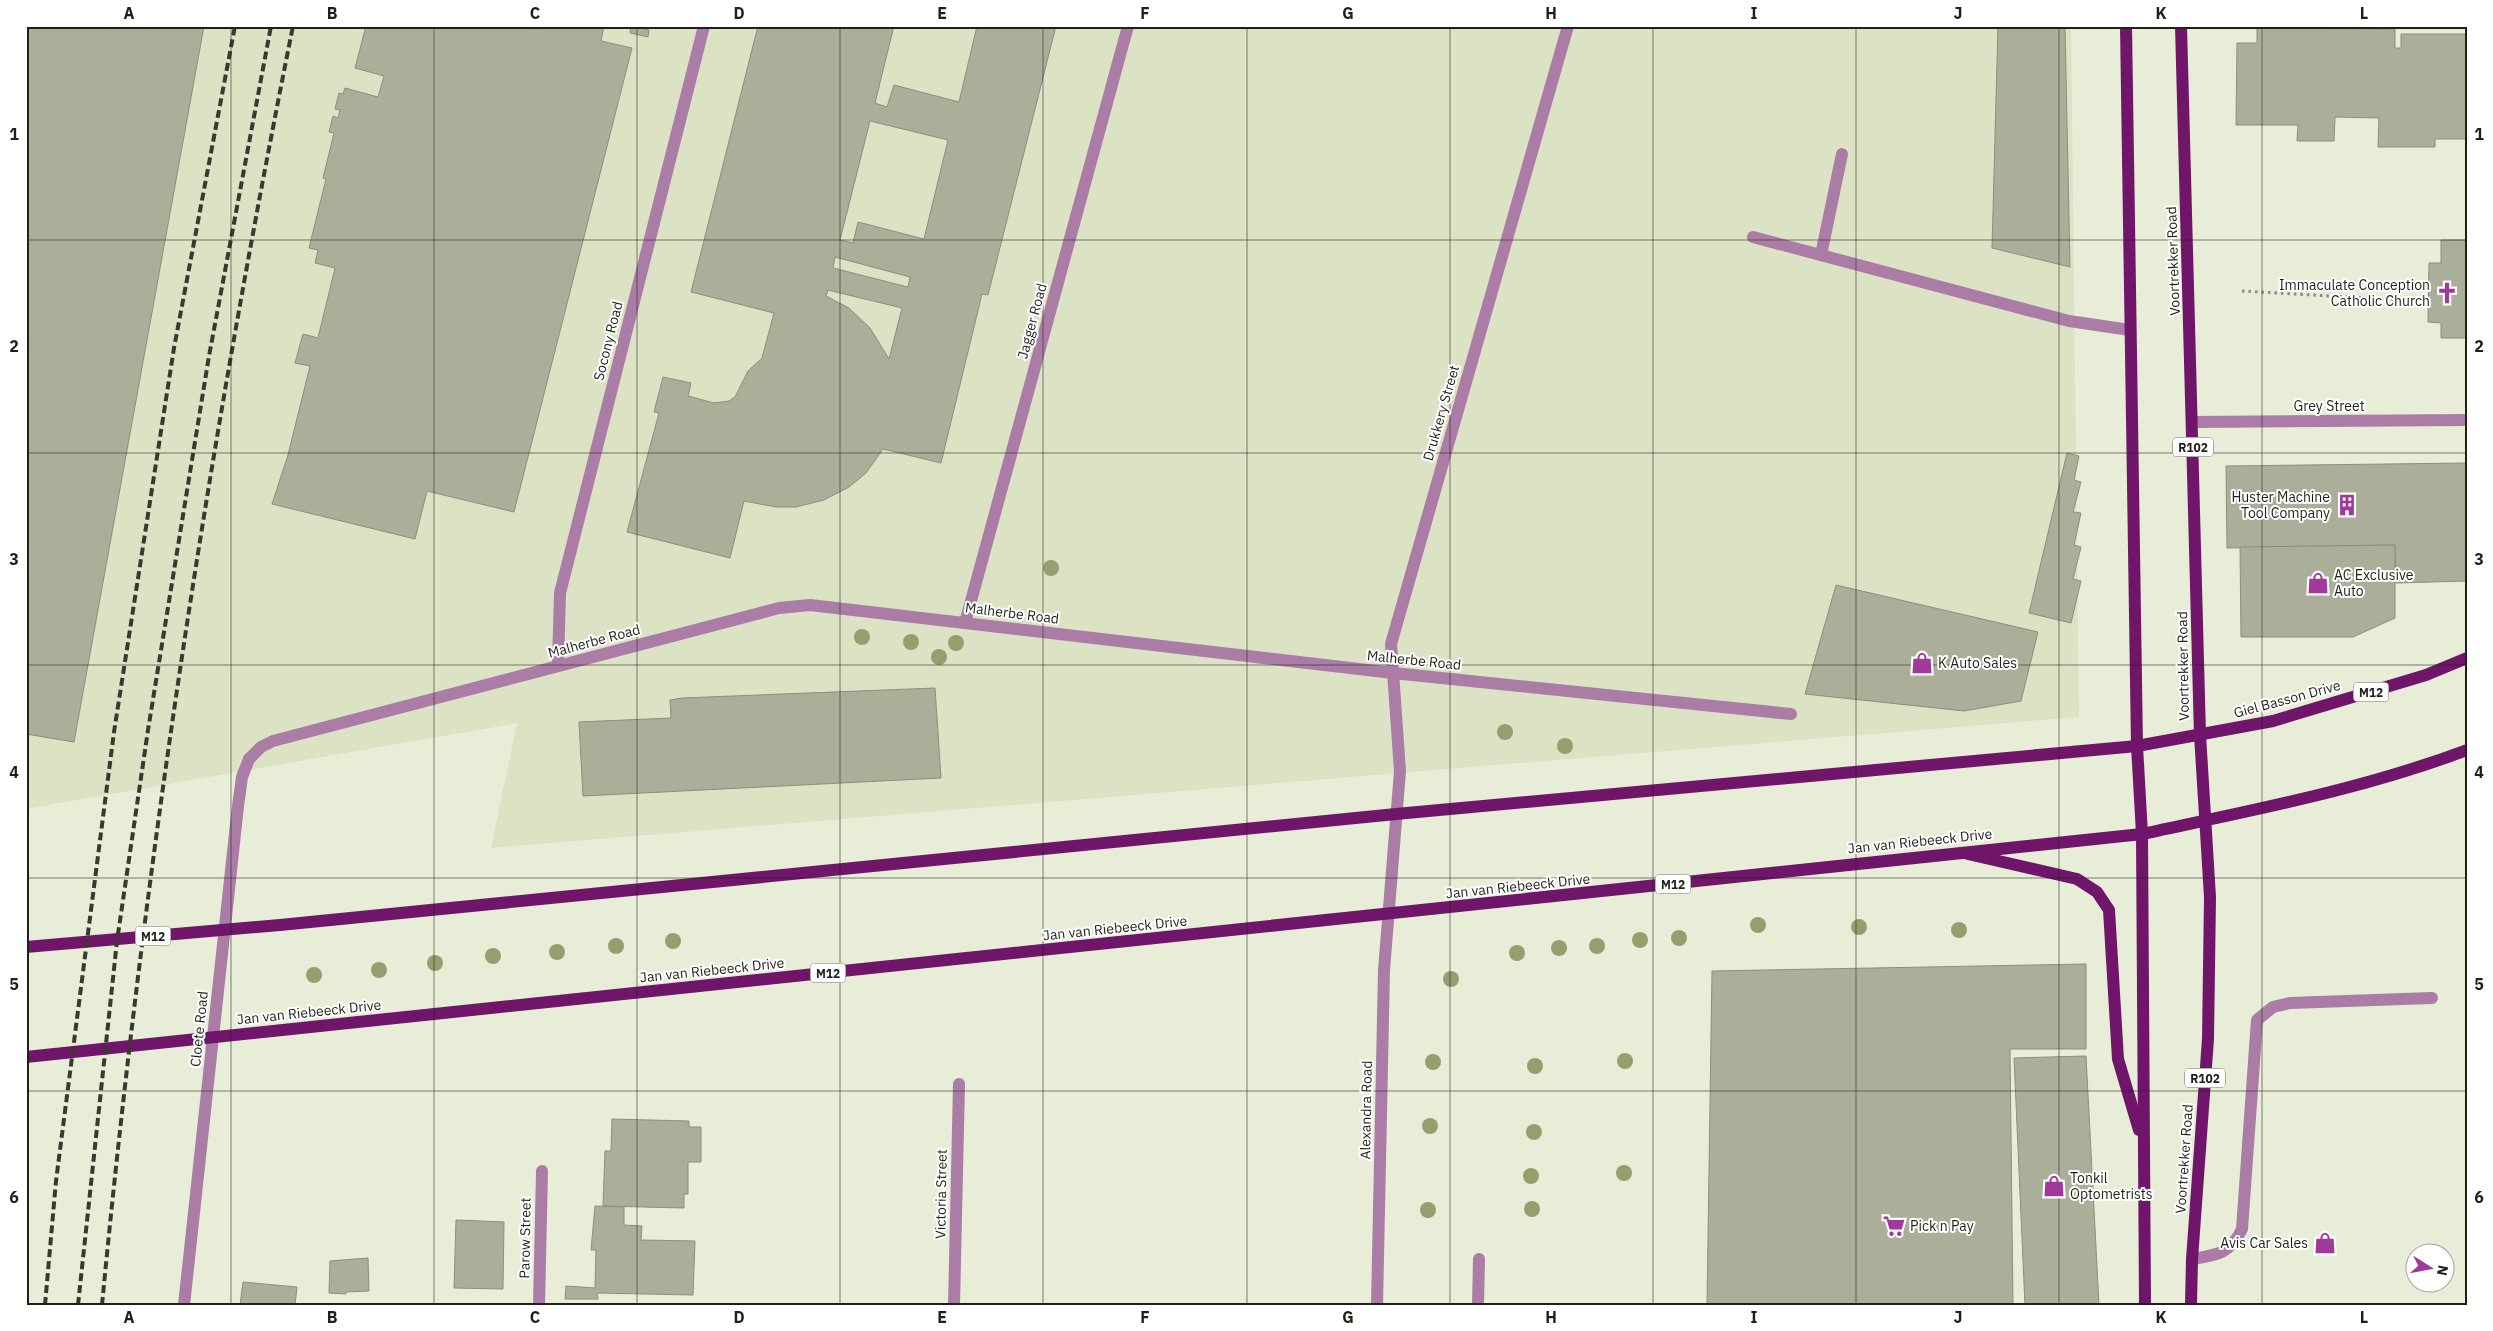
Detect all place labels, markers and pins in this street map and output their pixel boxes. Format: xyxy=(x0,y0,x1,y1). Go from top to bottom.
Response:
place label: Immaculate Conception Catholic Church xyxy=(2279,276,2430,310)
church icon: Immaculate Conception Catholic Church xyxy=(2434,280,2460,306)
place label: Huster Machine Tool Company xyxy=(2231,488,2330,522)
building icon: Huster Machine Tool Company xyxy=(2334,492,2360,518)
place label: AC Exclusive Auto xyxy=(2334,566,2414,600)
shop icon: AC Exclusive Auto xyxy=(2305,570,2331,596)
shop icon: K Auto Sales xyxy=(1909,650,1935,676)
place label: K Auto Sales xyxy=(1938,654,2017,672)
place label: Tonkil Optometrists xyxy=(2070,1169,2153,1203)
shop icon: Tonkil Optometrists xyxy=(2041,1173,2067,1199)
supermarket icon: Pick n Pay xyxy=(1881,1213,1907,1239)
place label: Pick n Pay xyxy=(1910,1217,1974,1235)
shop icon: Avis Car Sales xyxy=(2312,1230,2338,1256)
place label: Avis Car Sales xyxy=(2220,1234,2308,1252)

